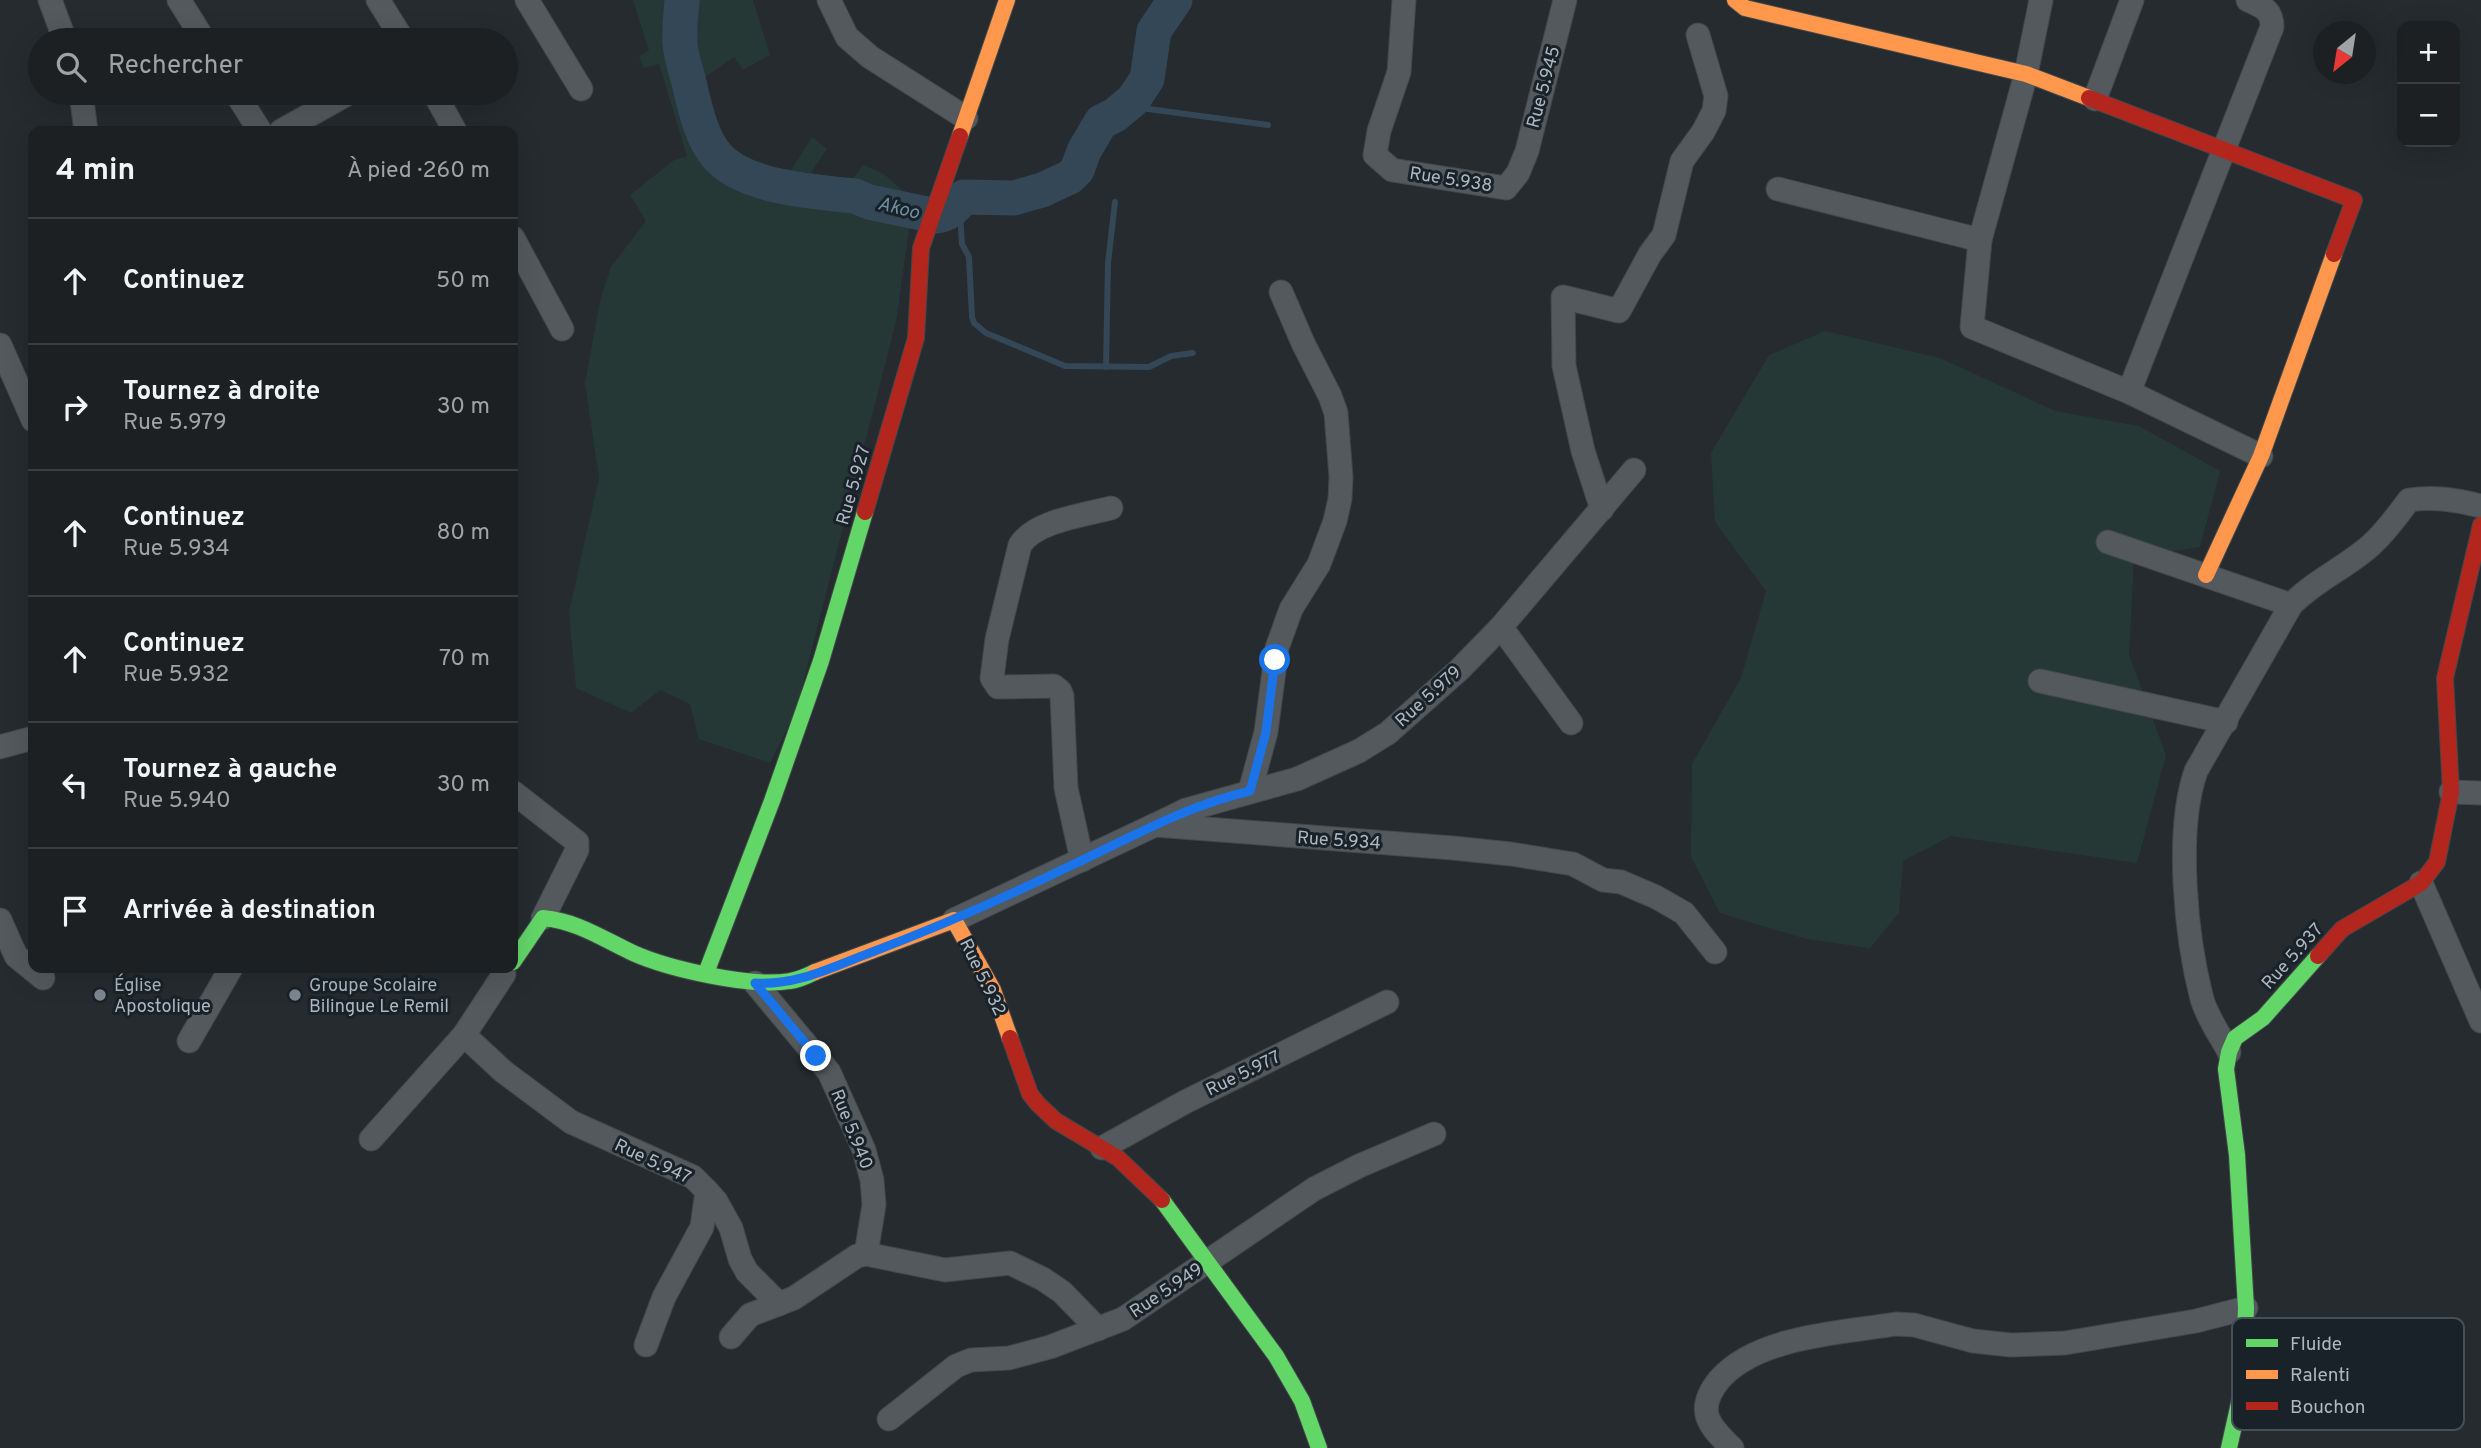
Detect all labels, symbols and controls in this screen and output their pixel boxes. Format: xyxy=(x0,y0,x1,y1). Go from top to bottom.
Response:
north arrow xyxy=(2313,21,2376,84)
map controls xyxy=(2397,21,2460,147)
button: + xyxy=(2397,21,2460,84)
search box xyxy=(28,28,518,105)
street label: Rue 5.945 xyxy=(1522,44,1566,131)
icon: search xyxy=(52,48,90,86)
text: Rechercher xyxy=(108,50,243,83)
button: − xyxy=(2397,84,2460,147)
text: 4 min xyxy=(56,153,135,190)
text: À pied · 260 m xyxy=(347,157,490,186)
street label: Rue 5.938 xyxy=(1408,163,1494,198)
water label: Akoo xyxy=(875,192,923,226)
icon: ahead xyxy=(56,262,94,300)
text: Continuez xyxy=(123,265,245,298)
text: 50 m xyxy=(436,267,490,296)
text: Tournez à droite xyxy=(123,376,320,409)
icon: right xyxy=(56,388,94,426)
text: 30 m xyxy=(437,393,490,422)
text: Rue 5.979 xyxy=(123,409,227,438)
street label: Rue 5.927 xyxy=(832,443,877,528)
text: Continuez xyxy=(123,502,245,535)
icon: ahead xyxy=(56,514,94,552)
text: 80 m xyxy=(437,519,490,548)
text: Rue 5.934 xyxy=(123,535,230,564)
text: Continuez xyxy=(123,628,245,661)
icon: ahead xyxy=(56,640,94,678)
route start xyxy=(1259,644,1290,675)
text: 70 m xyxy=(439,645,490,674)
text: Rue 5.932 xyxy=(123,661,229,690)
street label: Rue 5.979 xyxy=(1391,661,1467,733)
text: Tournez à gauche xyxy=(123,754,337,787)
icon: left xyxy=(56,766,94,804)
text: 30 m xyxy=(437,771,490,800)
text: Rue 5.940 xyxy=(123,787,231,816)
street label: Rue 5.934 xyxy=(1296,827,1381,856)
icon: arrive xyxy=(56,892,94,930)
text: Arrivée à destination xyxy=(123,895,376,928)
street label: Rue 5.937 xyxy=(2257,919,2329,995)
street label: Rue 5.932 xyxy=(953,935,1010,1020)
place label: Église Apostolique xyxy=(114,973,211,1019)
place label: Groupe Scolaire Bilingue Le Remil xyxy=(309,975,449,1019)
marker: Église Apostolique xyxy=(92,987,108,1003)
marker: Groupe Scolaire Bilingue Le Remil xyxy=(287,987,303,1003)
route end xyxy=(800,1040,831,1071)
street label: Rue 5.977 xyxy=(1202,1046,1285,1102)
street label: Rue 5.940 xyxy=(824,1086,877,1173)
street label: Rue 5.947 xyxy=(610,1135,694,1190)
street label: Rue 5.949 xyxy=(1126,1258,1208,1324)
legend xyxy=(2232,1318,2464,1430)
text: Fluide xyxy=(2290,1333,2342,1357)
text: Ralenti xyxy=(2290,1364,2350,1388)
text: Bouchon xyxy=(2290,1396,2366,1420)

